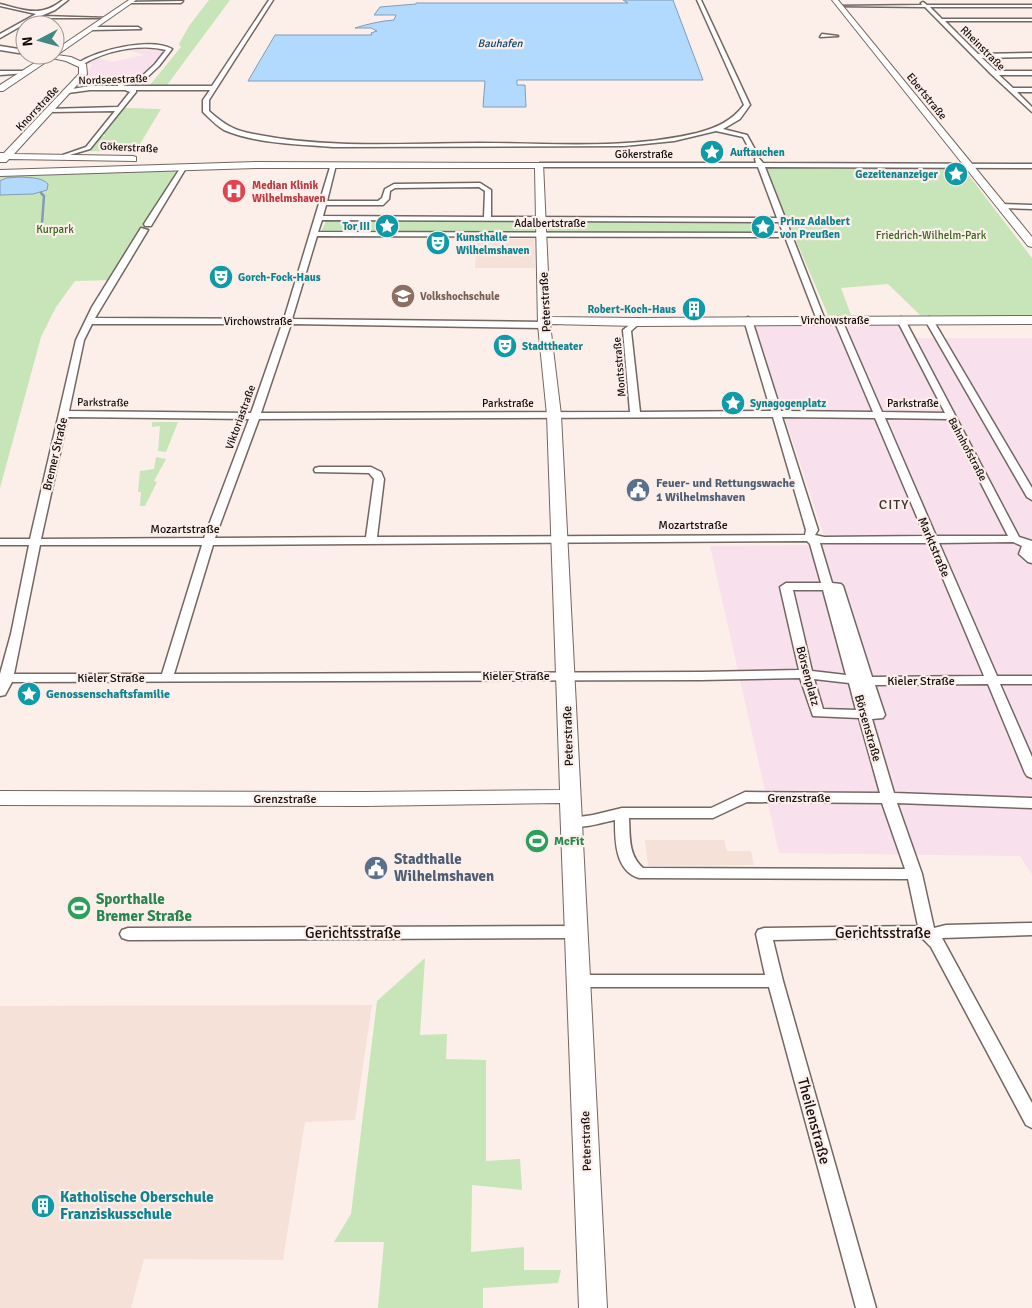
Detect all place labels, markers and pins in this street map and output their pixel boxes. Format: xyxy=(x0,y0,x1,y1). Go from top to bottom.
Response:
place icon: Auftauchen xyxy=(699,139,725,165)
place label: Auftauchen xyxy=(730,146,785,159)
place icon: Gezeitenanzeiger xyxy=(943,161,969,187)
place label: Gezeitenanzeiger xyxy=(855,168,939,181)
hospital icon: Median Klinik Wilhelmshaven xyxy=(221,178,247,204)
place label: Median Klinik Wilhelmshaven xyxy=(252,179,325,205)
place icon: Tor III xyxy=(374,213,400,239)
place icon: Prinz Adalbert von Preußen xyxy=(750,214,776,240)
place label: Prinz Adalbert von Preußen xyxy=(779,215,850,241)
place label: Tor III xyxy=(342,220,370,233)
theatre icon: Kunsthalle Wilhelmshaven xyxy=(425,230,451,256)
place label: Kunsthalle Wilhelmshaven xyxy=(456,231,529,257)
theatre icon: Gorch-Fock-Haus xyxy=(208,264,234,290)
place label: Gorch-Fock-Haus xyxy=(238,271,321,284)
school or university icon: Volkshochschule xyxy=(390,283,416,309)
place label: Volkshochschule xyxy=(420,290,500,303)
building icon: Robert-Koch-Haus xyxy=(681,296,707,322)
place label: Robert-Koch-Haus xyxy=(587,303,676,316)
theatre icon: Stadttheater xyxy=(492,333,518,359)
place label: Stadttheater xyxy=(522,340,584,353)
place icon: Synagogenplatz xyxy=(720,390,746,416)
place label: Synagogenplatz xyxy=(750,397,826,410)
place label: Feuer- und Rettungswache 1 Wilhelmshaven xyxy=(656,476,795,505)
public building icon: Feuer- und Rettungswache 1 Wilhelmshaven xyxy=(625,477,651,503)
place icon: Genossenschaftsfamilie xyxy=(16,681,42,707)
place label: Genossenschaftsfamilie xyxy=(46,687,170,702)
sports icon: McFit xyxy=(524,828,550,854)
place label: McFit xyxy=(554,834,585,849)
place label: Stadthalle Wilhelmshaven xyxy=(394,850,494,885)
public building icon: Stadthalle Wilhelmshaven xyxy=(363,855,389,881)
place label: Sporthalle Bremer Straße xyxy=(96,890,192,925)
sports icon: Sporthalle Bremer Straße xyxy=(66,895,92,921)
place label: Katholische Oberschule Franziskusschule xyxy=(60,1188,214,1223)
building icon: Katholische Oberschule Franziskusschule xyxy=(30,1193,56,1219)

